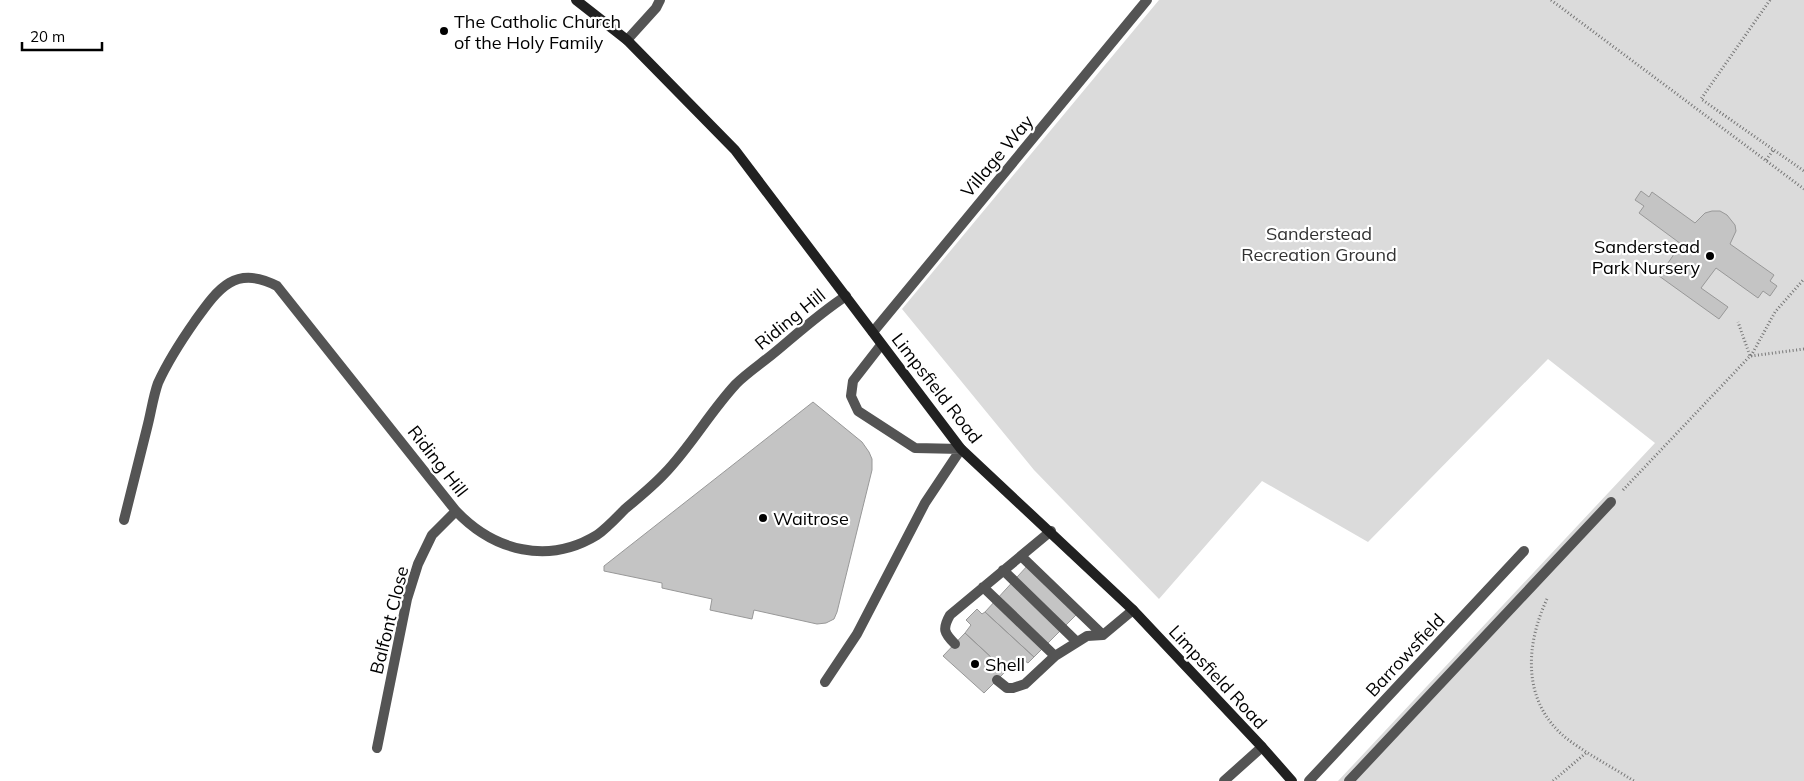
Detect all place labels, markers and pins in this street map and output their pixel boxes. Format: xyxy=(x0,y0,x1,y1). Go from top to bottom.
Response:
place label: The Catholic Church of the Holy Family xyxy=(454,10,621,54)
marker: The Catholic Church of the Holy Family xyxy=(438,25,450,37)
place label: Sanderstead Park Nursery xyxy=(1592,235,1700,279)
marker: Sanderstead Park Nursery xyxy=(1704,250,1716,262)
place label: Waitrose xyxy=(773,507,849,530)
marker: Waitrose xyxy=(757,512,769,524)
place label: Shell xyxy=(985,653,1025,676)
marker: Shell xyxy=(969,658,981,670)

